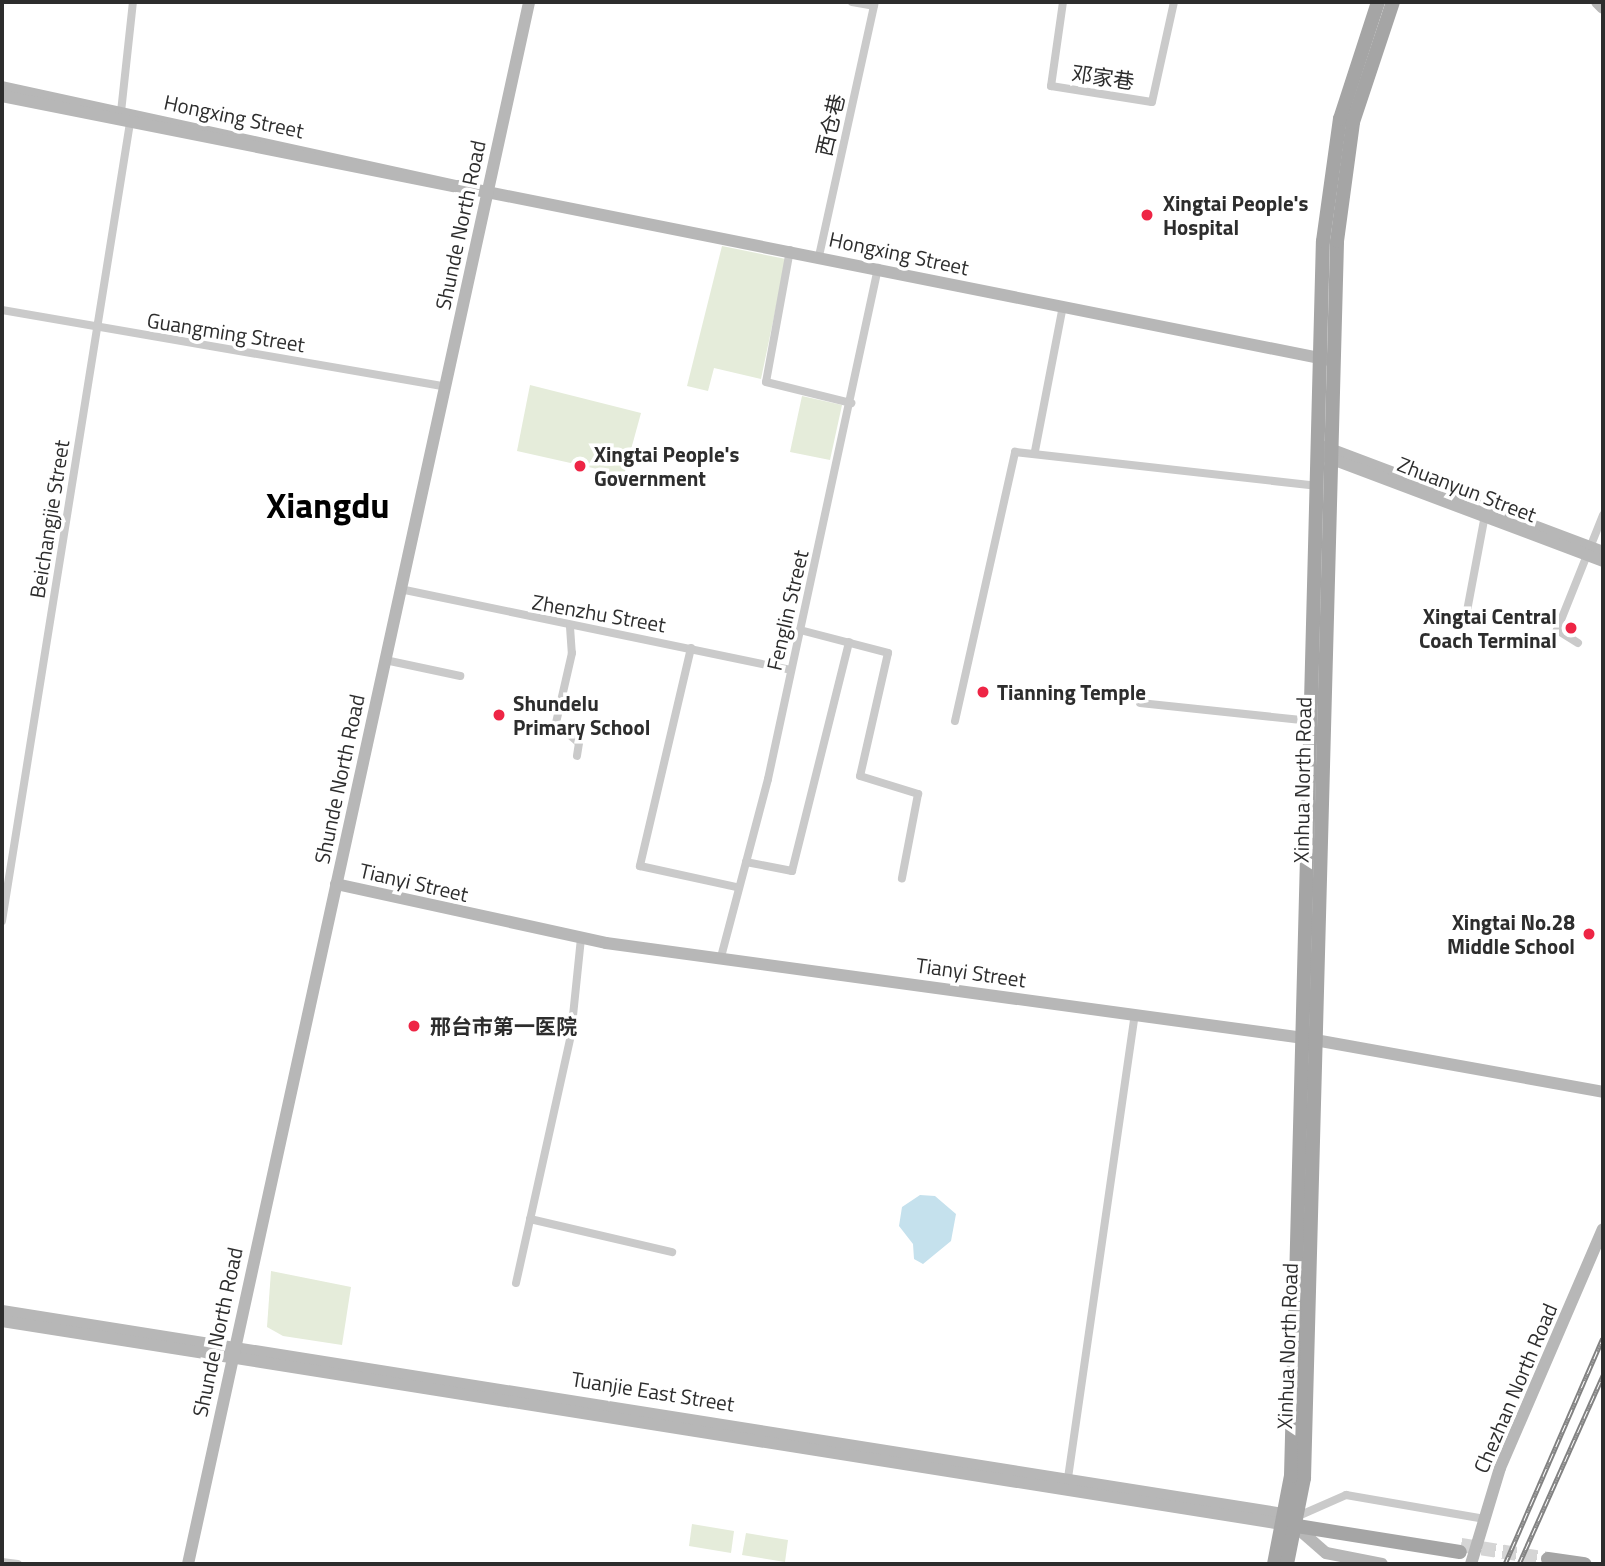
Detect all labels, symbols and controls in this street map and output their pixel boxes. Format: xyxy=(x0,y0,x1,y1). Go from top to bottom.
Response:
street label: 邓家巷 xyxy=(1070,60,1136,94)
street label: Hongxing Street xyxy=(162,89,306,143)
street label: 西仓巷 xyxy=(811,91,849,159)
street label: Shunde North Road xyxy=(430,138,490,312)
place label: Xingtai People's Hospital xyxy=(1163,190,1308,240)
marker: Xingtai People's Hospital xyxy=(1137,205,1157,225)
street label: Hongxing Street xyxy=(827,226,971,280)
street label: Guangming Street xyxy=(145,307,307,357)
street label: Beichangjie Street xyxy=(24,438,74,600)
place label: Xingtai People's Government xyxy=(594,441,739,491)
street label: Zhuanyun Street xyxy=(1394,451,1540,527)
marker: Xingtai People's Government xyxy=(572,458,588,474)
district label: Xiangdu xyxy=(266,484,390,526)
street label: Fenglin Street xyxy=(761,547,813,673)
street label: Zhenzhu Street xyxy=(530,589,668,637)
place label: Xingtai Central Coach Terminal xyxy=(1419,603,1557,653)
marker: Xingtai Central Coach Terminal xyxy=(1563,620,1579,636)
place label: Tianning Temple xyxy=(997,679,1146,705)
marker: Tianning Temple xyxy=(975,684,991,700)
place label: Shundelu Primary School xyxy=(513,690,650,740)
street label: Shunde North Road xyxy=(309,692,369,866)
street label: Xinhua North Road xyxy=(1288,697,1316,863)
marker: Shundelu Primary School xyxy=(491,707,507,723)
street label: Tianyi Street xyxy=(357,857,471,907)
place label: Xingtai No.28 Middle School xyxy=(1447,909,1575,959)
marker: Xingtai No.28 Middle School xyxy=(1581,926,1597,942)
street label: Tianyi Street xyxy=(914,952,1028,992)
place label: 邢台市第一医院 xyxy=(430,1013,577,1039)
marker: 邢台市第一医院 xyxy=(404,1016,424,1036)
street label: Shunde North Road xyxy=(187,1245,247,1419)
street label: Xinhua North Road xyxy=(1272,1262,1302,1430)
street label: Chezhan North Road xyxy=(1468,1299,1562,1477)
street label: Tuanjie East Street xyxy=(570,1366,736,1416)

